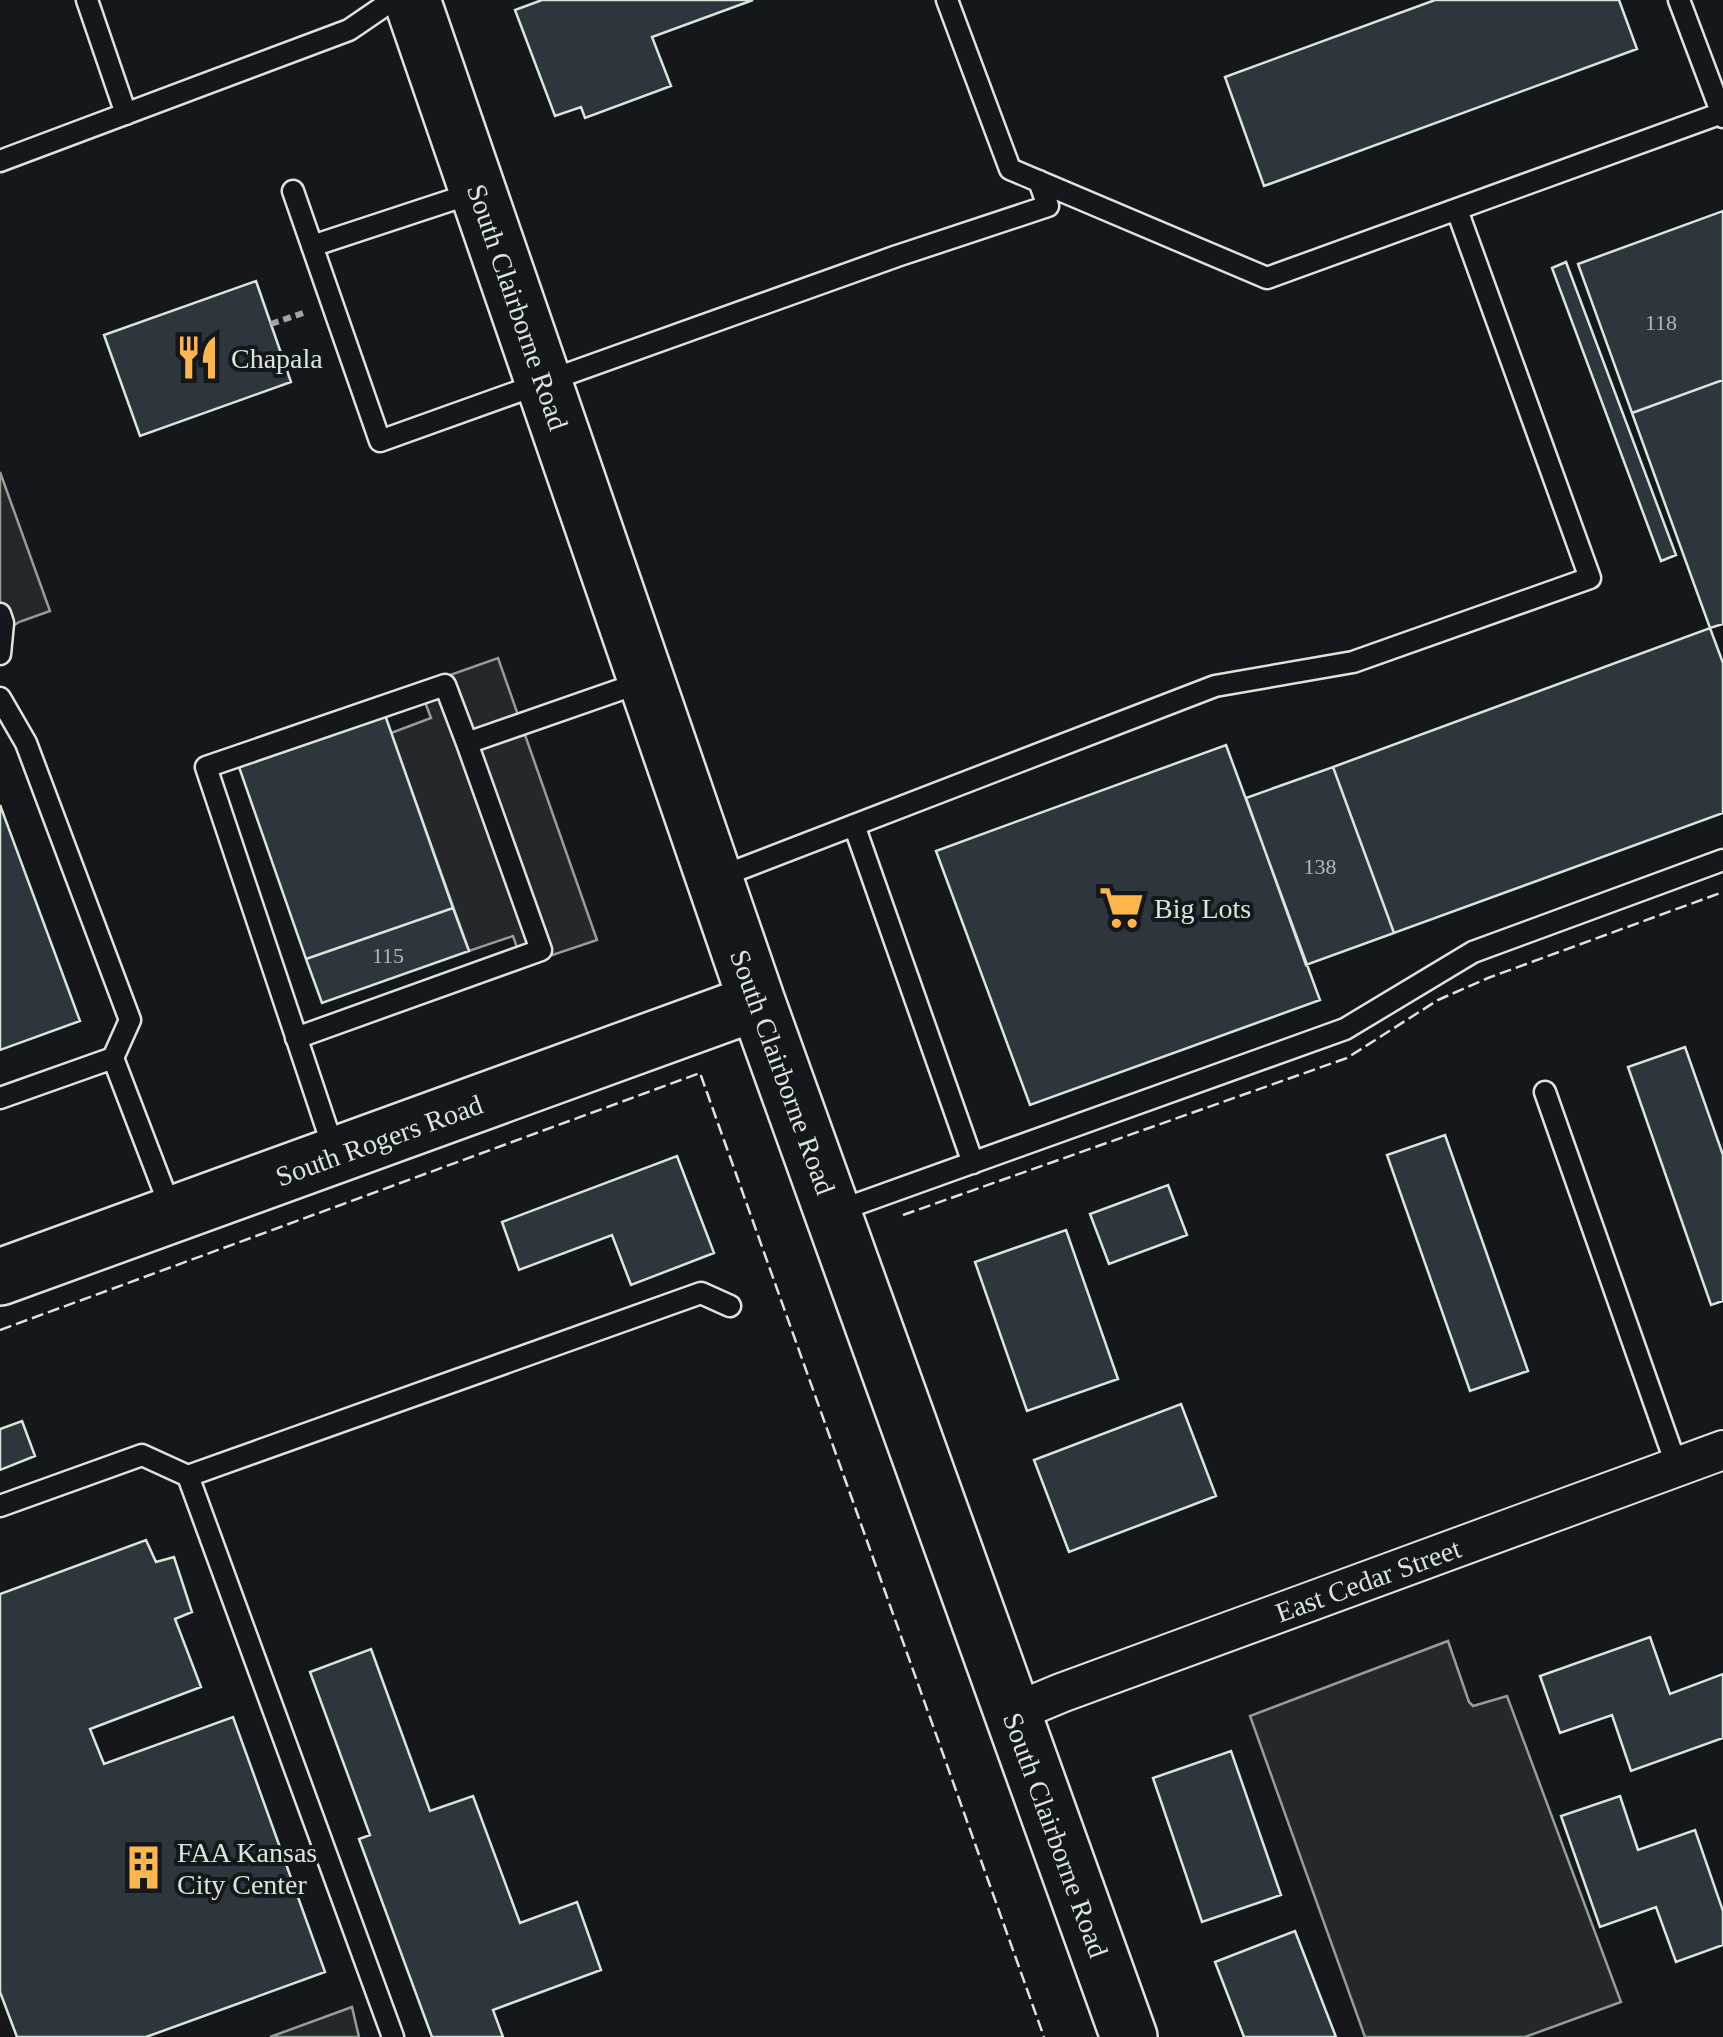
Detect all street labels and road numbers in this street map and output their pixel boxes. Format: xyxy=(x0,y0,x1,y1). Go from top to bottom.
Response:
street label: South Clairborne Road xyxy=(461,180,574,434)
street label: South Clairborne Road xyxy=(724,946,841,1199)
street label: South Rogers Road xyxy=(272,1089,487,1192)
street label: East Cedar Street xyxy=(1272,1533,1465,1628)
street label: South Clairborne Road xyxy=(997,1709,1114,1962)

